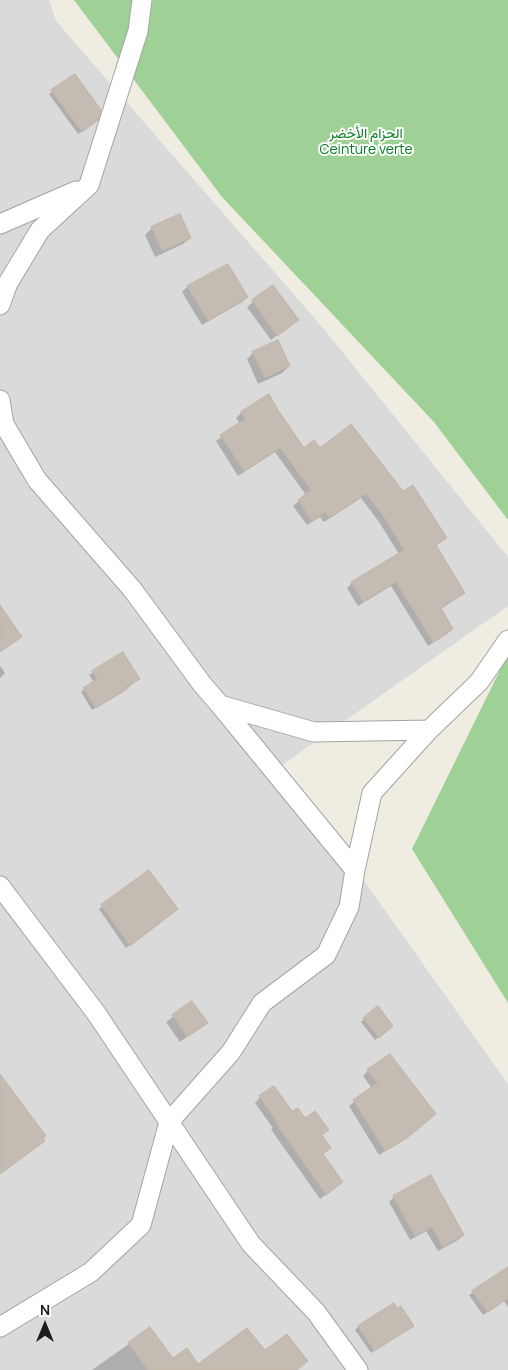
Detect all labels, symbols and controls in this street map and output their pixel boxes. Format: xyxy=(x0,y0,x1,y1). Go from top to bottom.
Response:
park label: الحزام الأخضر Ceinture verte xyxy=(319,126,413,158)
north arrow xyxy=(20,1300,70,1350)
text: N xyxy=(40,1300,50,1319)

